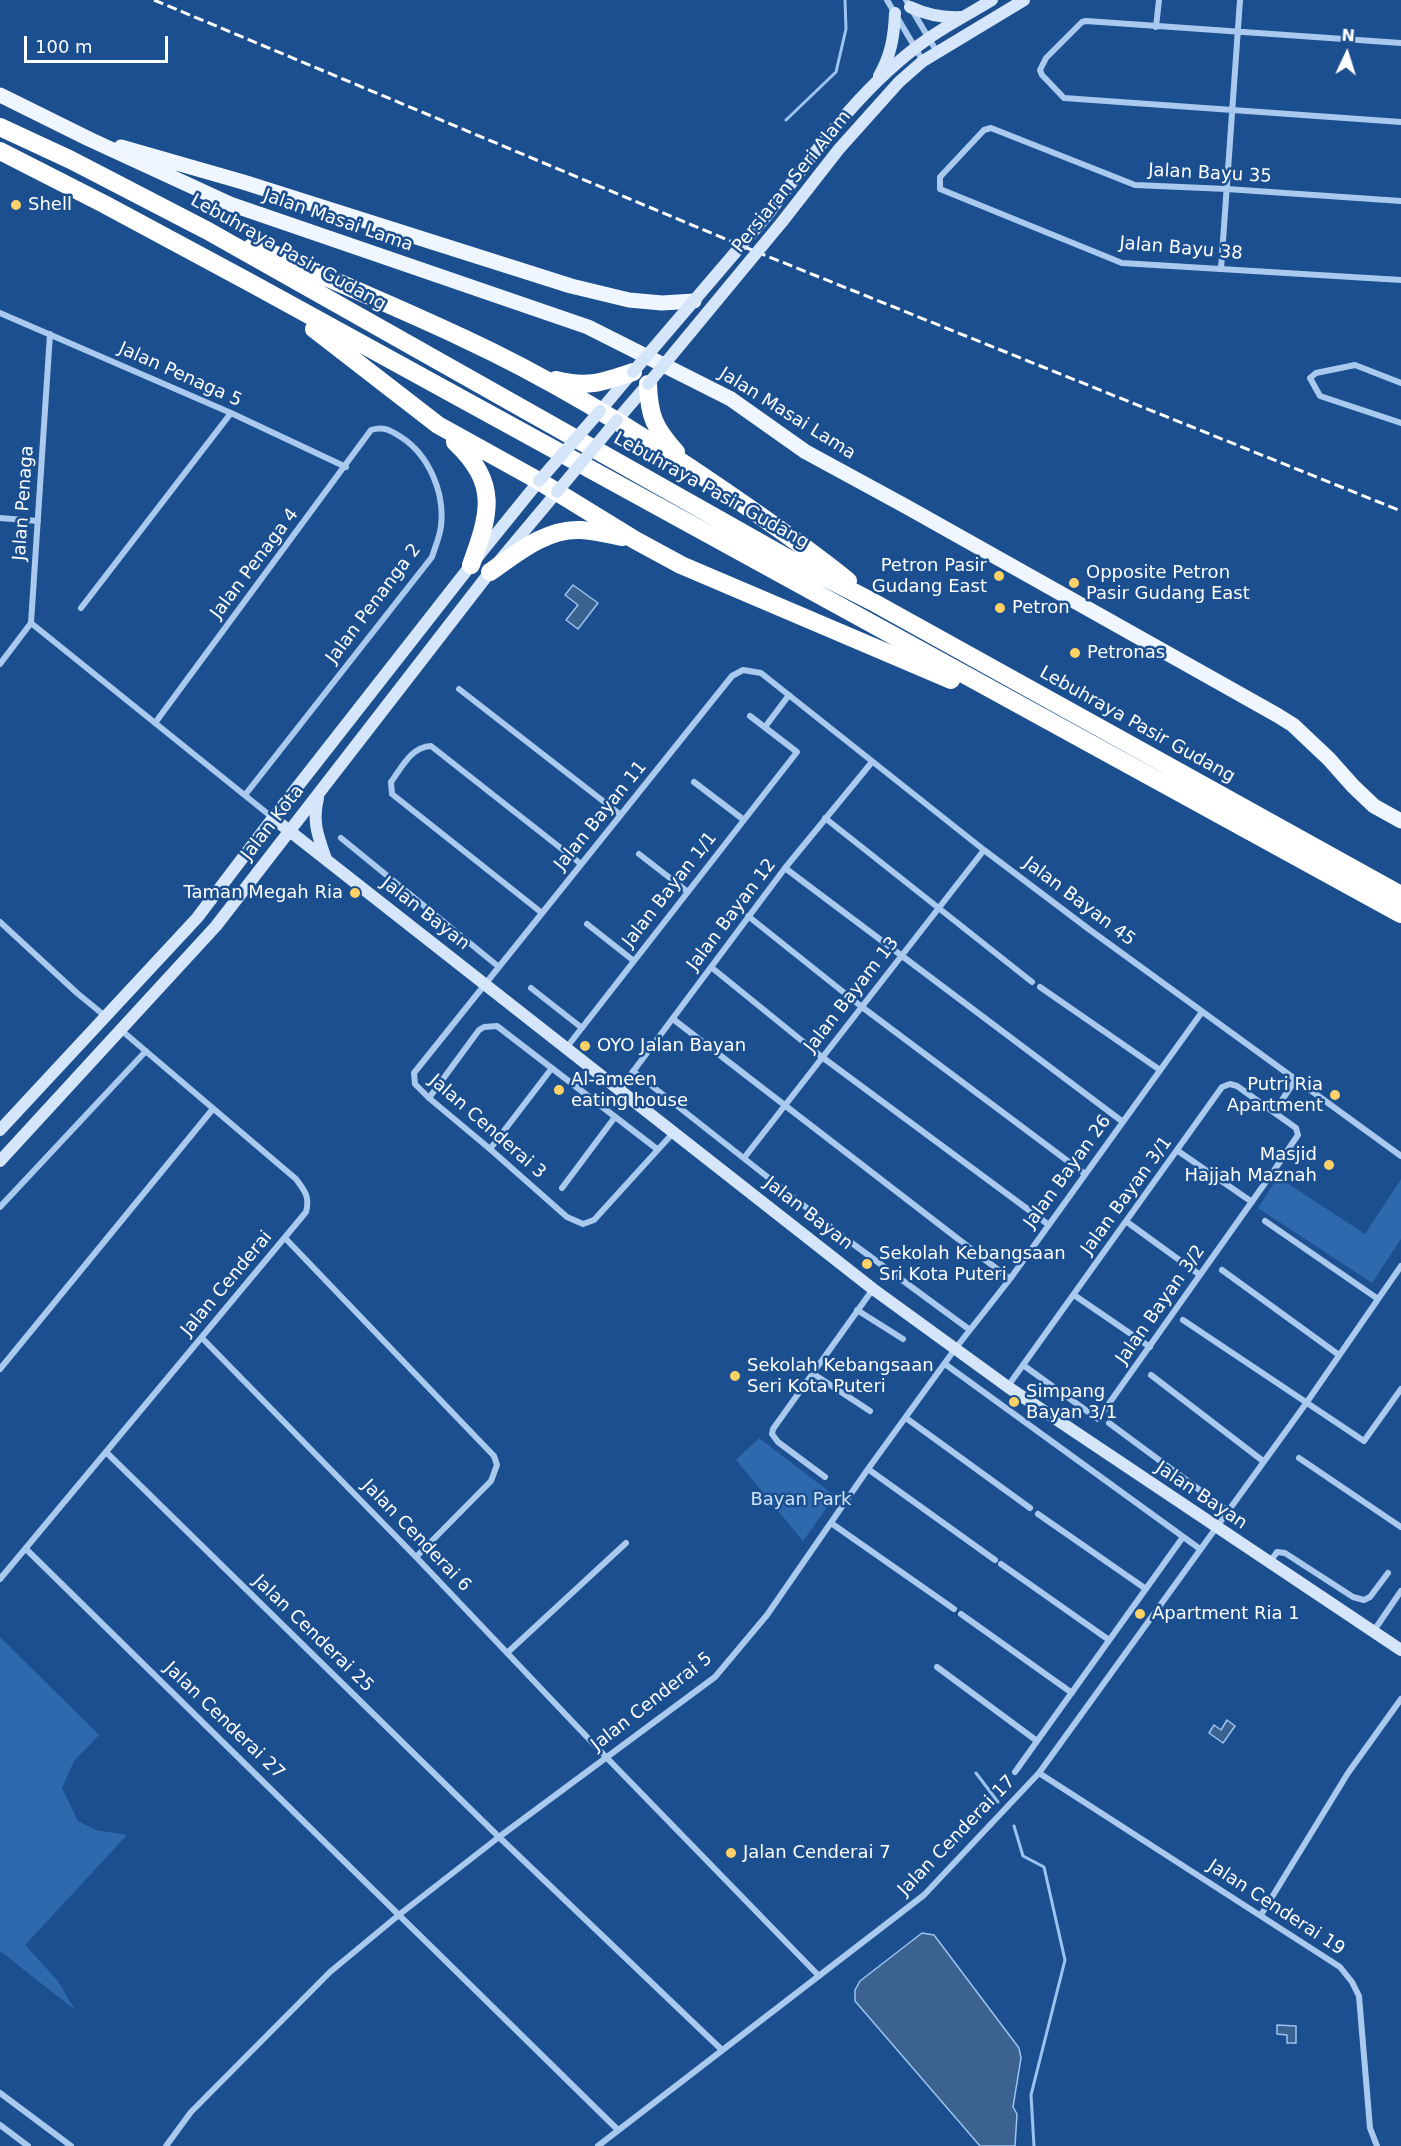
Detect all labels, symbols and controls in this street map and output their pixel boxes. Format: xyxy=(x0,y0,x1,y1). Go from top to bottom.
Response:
scale bar xyxy=(27,24,171,62)
north arrow xyxy=(1317,24,1377,84)
text: N xyxy=(1341,26,1356,45)
text: 100 m xyxy=(35,36,93,57)
street label: Persiaran Seri Alam xyxy=(728,107,856,257)
street label: Jalan Bayu 35 xyxy=(1148,160,1272,188)
street label: Jalan Masai Lama xyxy=(260,185,416,257)
street label: Lebuhraya Pasir Gudang xyxy=(187,190,389,316)
place label: Shell xyxy=(28,194,72,216)
marker: Shell xyxy=(9,198,23,212)
street label: Jalan Bayu 38 xyxy=(1119,233,1243,265)
street label: Jalan Penaga 5 xyxy=(115,338,245,412)
street label: Jalan Masai Lama xyxy=(715,363,859,465)
street label: Lebuhraya Pasir Gudang xyxy=(610,428,812,554)
street label: Jalan Penaga xyxy=(9,445,39,561)
street label: Jalan Penaga 4 xyxy=(206,504,304,624)
street label: Jalan Penanga 2 xyxy=(322,540,426,668)
place label: Petron Pasir Gudang East xyxy=(872,555,987,598)
place label: Opposite Petron Pasir Gudang East xyxy=(1086,562,1250,604)
marker: Petron Pasir Gudang East xyxy=(992,569,1006,583)
marker: Opposite Petron Pasir Gudang East xyxy=(1067,576,1081,590)
place label: Petron xyxy=(1012,597,1070,619)
marker: Petron xyxy=(993,601,1007,615)
place label: Petronas xyxy=(1087,642,1165,664)
marker: Petronas xyxy=(1068,646,1082,660)
street label: Lebuhraya Pasir Gudang xyxy=(1036,662,1238,788)
street label: Jalan Bayan 11 xyxy=(550,757,652,875)
street label: Jalan Kota xyxy=(237,781,309,865)
street label: Jalan Bayan 1/1 xyxy=(618,828,722,952)
street label: Jalan Bayan 45 xyxy=(1019,853,1139,951)
street label: Jalan Bayan 12 xyxy=(683,855,781,975)
street label: Jalan Bayan xyxy=(377,873,473,955)
place label: Taman Megah Ria xyxy=(184,882,343,904)
marker: Taman Megah Ria xyxy=(348,886,362,900)
street label: Jalan Bayam 13 xyxy=(800,933,904,1057)
place label: OYO Jalan Bayan xyxy=(597,1035,746,1057)
marker: OYO Jalan Bayan xyxy=(578,1039,592,1053)
place label: Al-ameen eating house xyxy=(571,1069,688,1112)
street label: Jalan Cenderai 3 xyxy=(424,1070,550,1184)
place label: Putri Ria Apartment xyxy=(1227,1074,1323,1116)
marker: Al-ameen eating house xyxy=(552,1083,566,1097)
marker: Putri Ria Apartment xyxy=(1328,1088,1342,1102)
street label: Jalan Bayan 26 xyxy=(1020,1111,1116,1233)
street label: Jalan Bayan 3/1 xyxy=(1077,1133,1177,1259)
place label: Masjid Hajjah Maznah xyxy=(1184,1144,1317,1186)
marker: Masjid Hajjah Maznah xyxy=(1322,1158,1336,1172)
street label: Jalan Bayan xyxy=(760,1173,856,1255)
street label: Jalan Cenderai xyxy=(177,1227,277,1341)
street label: Jalan Bayan 3/2 xyxy=(1112,1241,1210,1369)
place label: Sekolah Kebangsaan Sri Kota Puteri xyxy=(879,1243,1066,1286)
marker: Sekolah Kebangsaan Sri Kota Puteri xyxy=(860,1257,874,1271)
place label: Sekolah Kebangsaan Seri Kota Puteri xyxy=(747,1355,934,1398)
marker: Sekolah Kebangsaan Seri Kota Puteri xyxy=(728,1369,742,1383)
place label: Simpang Bayan 3/1 xyxy=(1026,1381,1117,1424)
marker: Simpang Bayan 3/1 xyxy=(1007,1395,1021,1409)
street label: Jalan Bayan xyxy=(1151,1457,1251,1535)
street label: Jalan Cenderai 6 xyxy=(357,1475,475,1597)
park label: Bayan Park xyxy=(750,1489,852,1511)
street label: Jalan Cenderai 25 xyxy=(248,1571,378,1697)
place label: Apartment Ria 1 xyxy=(1152,1603,1300,1625)
marker: Apartment Ria 1 xyxy=(1133,1607,1147,1621)
street label: Jalan Cenderai 5 xyxy=(587,1648,717,1756)
street label: Jalan Cenderai 27 xyxy=(159,1658,289,1784)
street label: Jalan Cenderai 17 xyxy=(894,1771,1020,1901)
place label: Jalan Cenderai 7 xyxy=(743,1842,891,1864)
marker: Jalan Cenderai 7 xyxy=(724,1846,738,1860)
street label: Jalan Cenderai 19 xyxy=(1203,1856,1349,1960)

